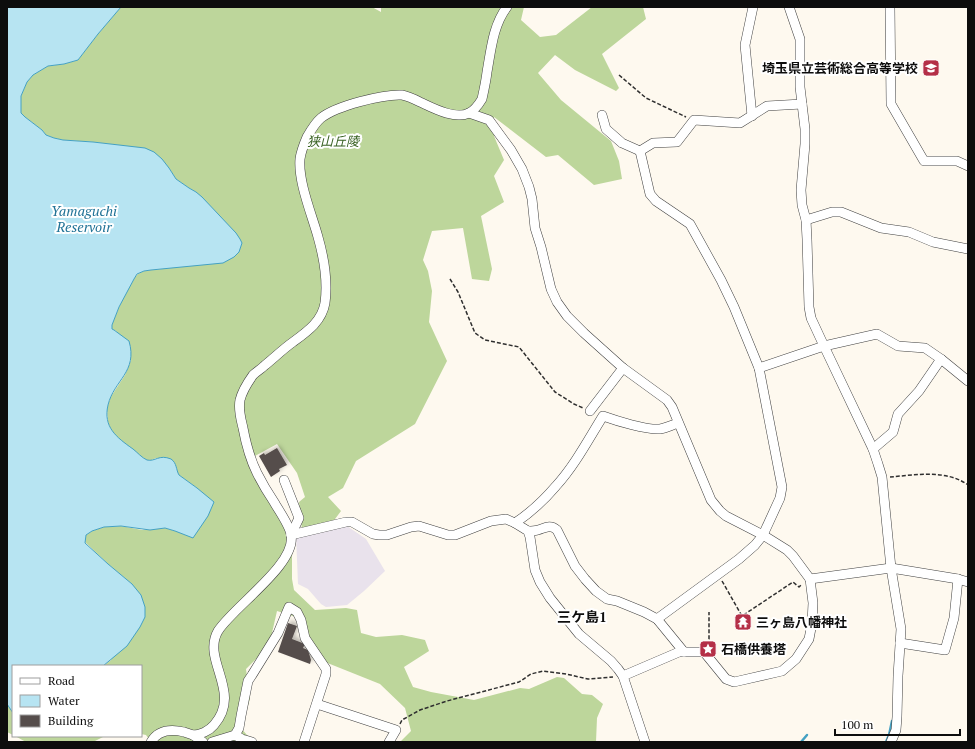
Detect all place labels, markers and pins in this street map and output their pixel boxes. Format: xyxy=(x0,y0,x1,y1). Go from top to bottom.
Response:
school or university icon: 埼玉県立芸術総合高等学校 xyxy=(921,58,941,78)
place label: 埼玉県立芸術総合高等学校 xyxy=(762,59,918,77)
temple icon: 三ヶ島八幡神社 xyxy=(733,612,753,632)
place label: 三ヶ島八幡神社 xyxy=(756,613,847,631)
place icon: 石橋供養塔 xyxy=(698,639,718,659)
place label: 石橋供養塔 xyxy=(721,640,786,658)

